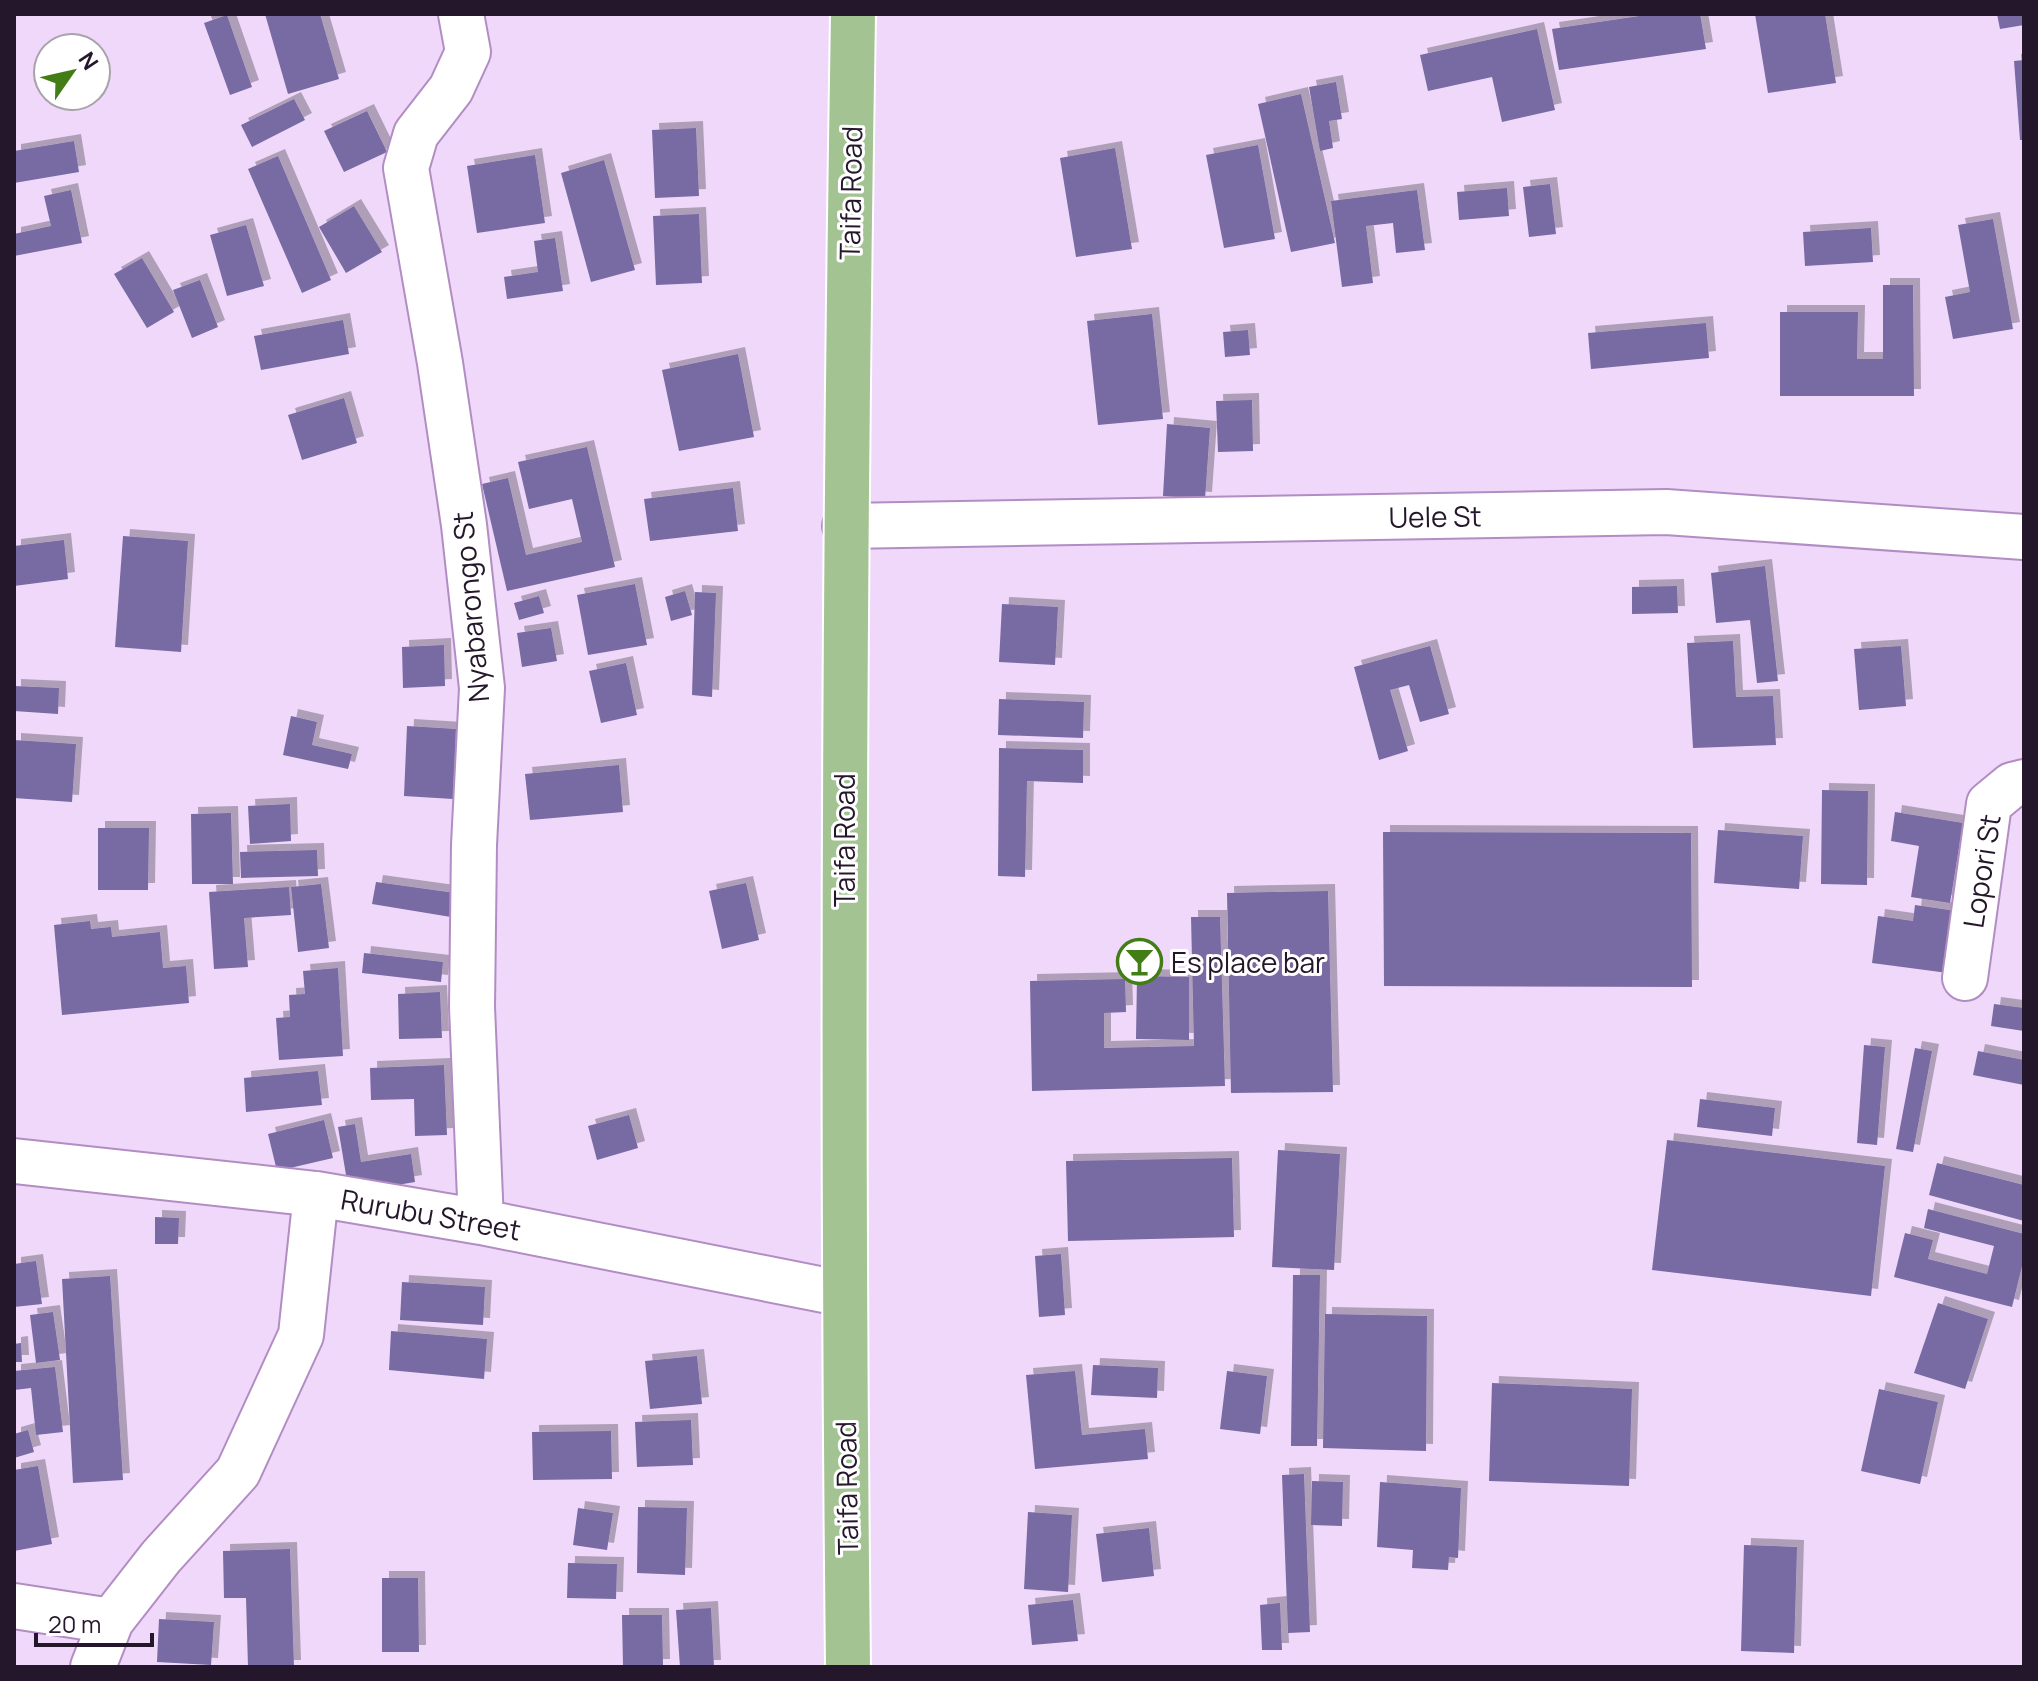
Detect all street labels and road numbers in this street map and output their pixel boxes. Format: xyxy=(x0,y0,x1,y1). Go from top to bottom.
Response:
street label: Taifa Road xyxy=(830,126,870,260)
street label: Uele St xyxy=(1388,496,1482,536)
street label: Nyabarongo St xyxy=(443,510,497,704)
street label: Taifa Road xyxy=(825,773,863,907)
street label: Lopori St xyxy=(1953,811,2009,931)
street label: Rurubu Street xyxy=(338,1179,524,1249)
street label: Taifa Road xyxy=(826,1421,866,1555)

